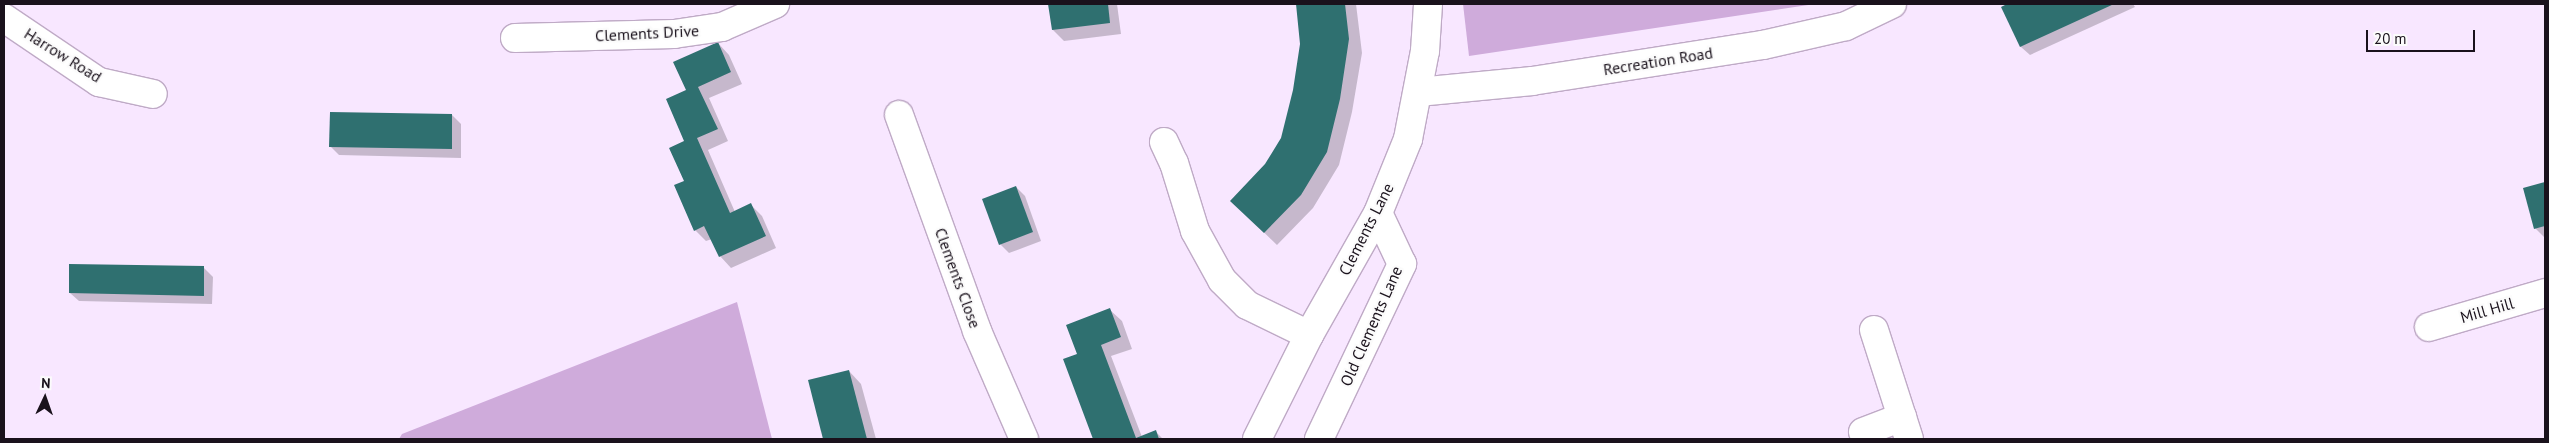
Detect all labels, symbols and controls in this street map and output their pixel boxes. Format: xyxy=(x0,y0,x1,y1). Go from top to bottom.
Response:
scale bar xyxy=(2369,20,2478,52)
street label: Clements Drive xyxy=(595,21,699,45)
street label: Harrow Road xyxy=(21,24,105,86)
text: 20 m xyxy=(2374,29,2407,48)
street label: Recreation Road xyxy=(1602,43,1714,79)
street label: Clements Lane xyxy=(1335,180,1397,278)
street label: Clements Close xyxy=(931,225,985,331)
street label: Old Clements Lane xyxy=(1336,263,1406,389)
street label: Mill Hill xyxy=(2458,293,2516,327)
north arrow xyxy=(20,373,70,423)
text: N xyxy=(41,374,51,392)

